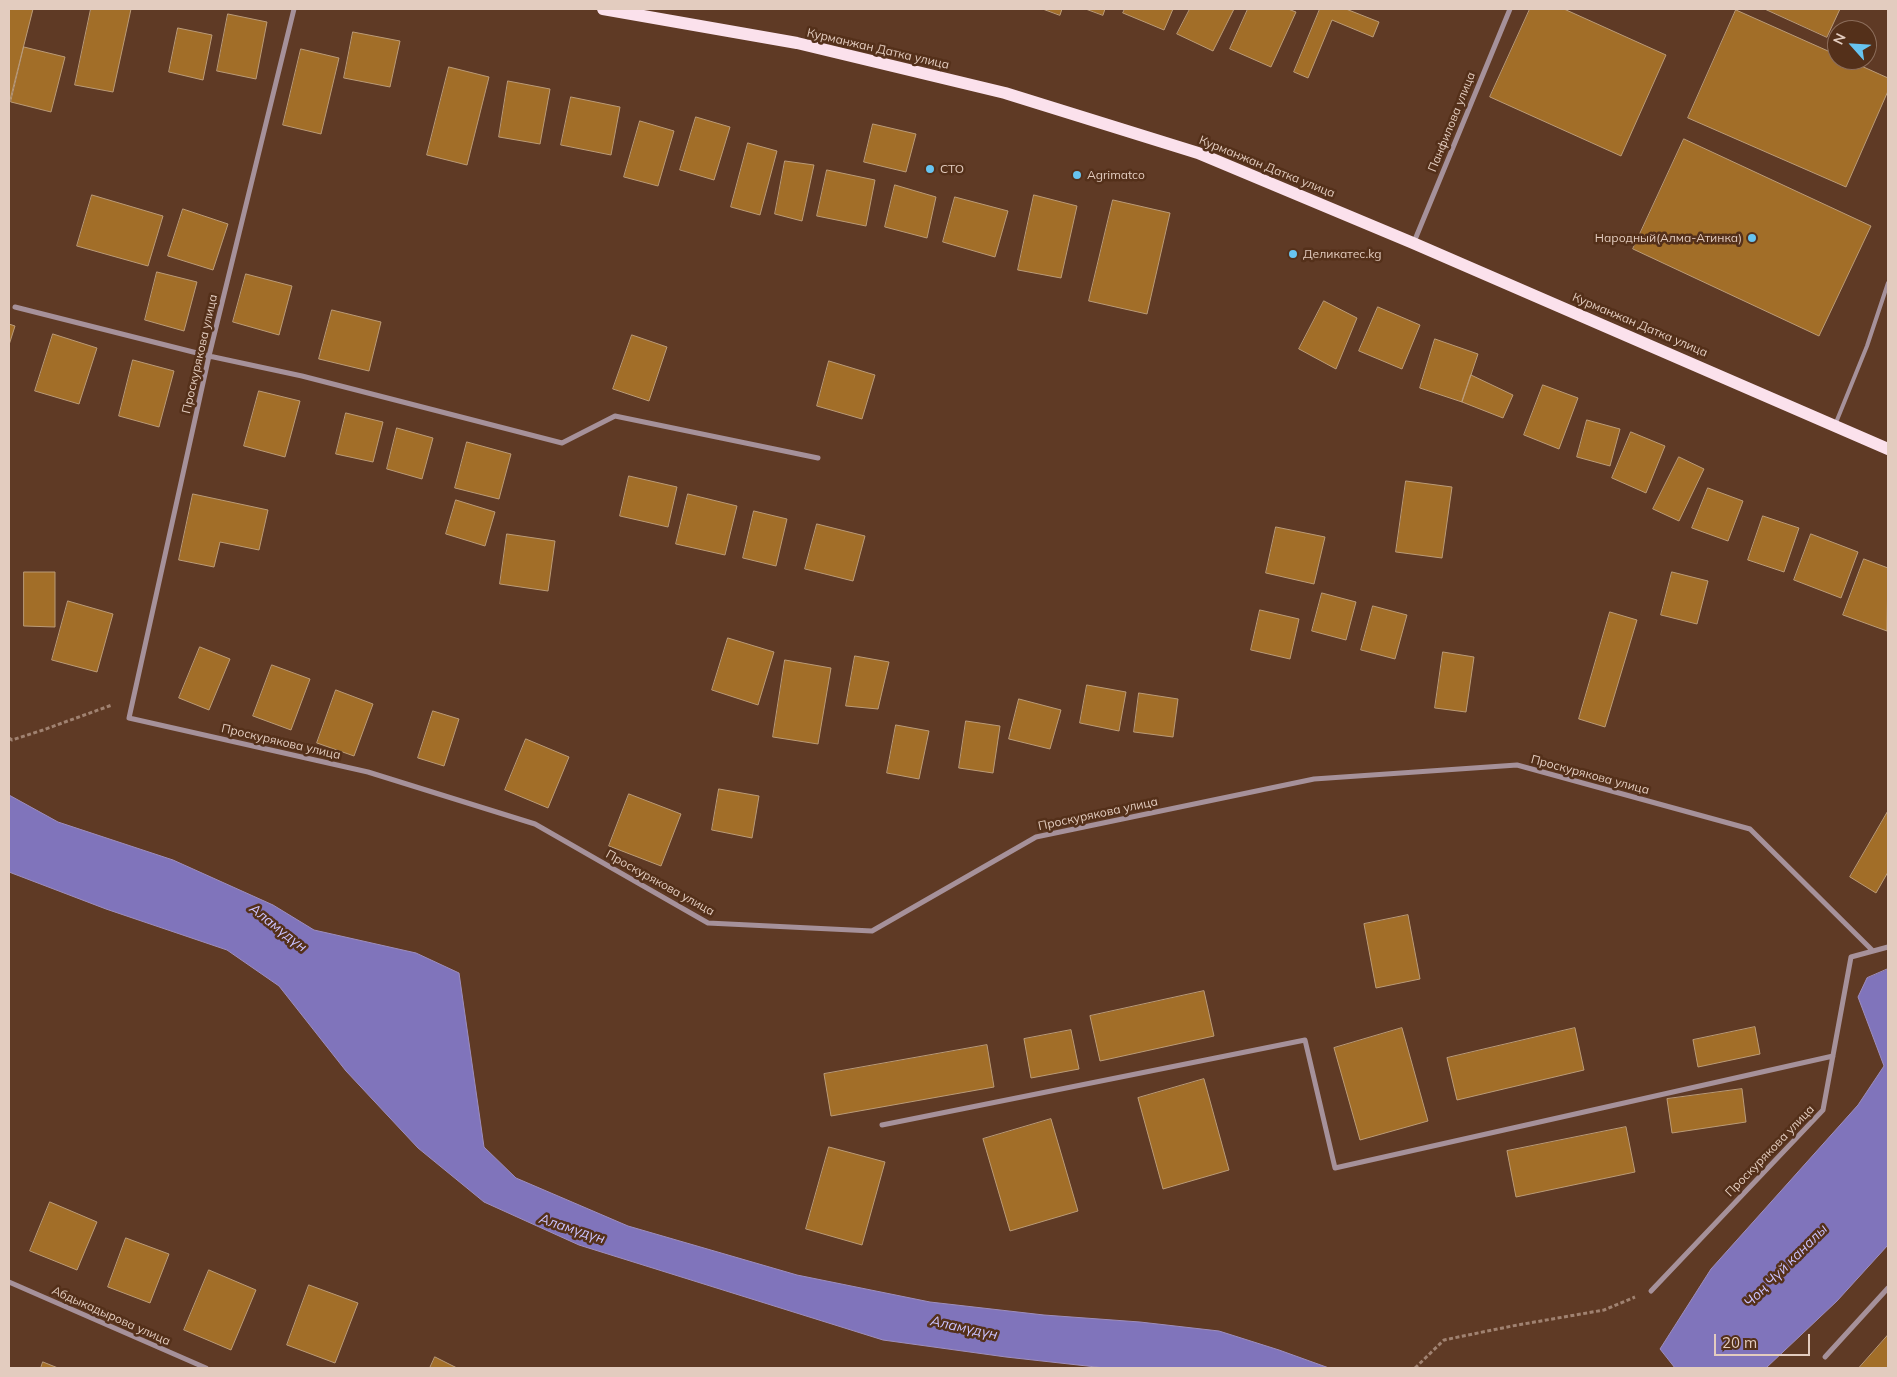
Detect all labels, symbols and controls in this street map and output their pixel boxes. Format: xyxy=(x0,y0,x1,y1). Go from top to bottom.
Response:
north arrow xyxy=(1827,20,1877,70)
street label: Курманжан Датка улица xyxy=(805,26,951,72)
text: N xyxy=(1829,30,1850,48)
street label: Панфилова улица xyxy=(1425,70,1479,174)
street label: Курманжан Датка улица xyxy=(1197,133,1337,201)
place label: СТО xyxy=(940,162,964,176)
marker: СТО xyxy=(924,163,936,175)
place label: Agrimatco xyxy=(1087,168,1145,182)
marker: Agrimatco xyxy=(1071,169,1083,181)
place label: Народный(Алма-Атинка) xyxy=(1595,231,1742,245)
marker: Народный(Алма-Атинка) xyxy=(1746,232,1758,244)
place label: Деликатес.kg xyxy=(1303,247,1381,261)
marker: Деликатес.kg xyxy=(1287,248,1299,260)
street label: Курманжан Датка улица xyxy=(1570,290,1710,360)
street label: Проскурякова улица xyxy=(179,293,221,415)
street label: Проскурякова улица xyxy=(220,721,342,763)
street label: Проскурякова улица xyxy=(1529,752,1651,798)
street label: Проскурякова улица xyxy=(1037,794,1159,834)
street label: Проскурякова улица xyxy=(603,847,717,919)
water label: Аламүдүн xyxy=(246,900,310,956)
street label: Проскурякова улица xyxy=(1722,1102,1818,1200)
water label: Аламүдүн xyxy=(537,1210,607,1248)
water label: Чоң Чүй каналы xyxy=(1741,1221,1831,1311)
street label: Абдыкадырова улица xyxy=(50,1283,172,1349)
water label: Аламүдүн xyxy=(929,1313,999,1343)
scale bar xyxy=(1717,1324,1813,1356)
text: 20 m xyxy=(1722,1333,1757,1352)

